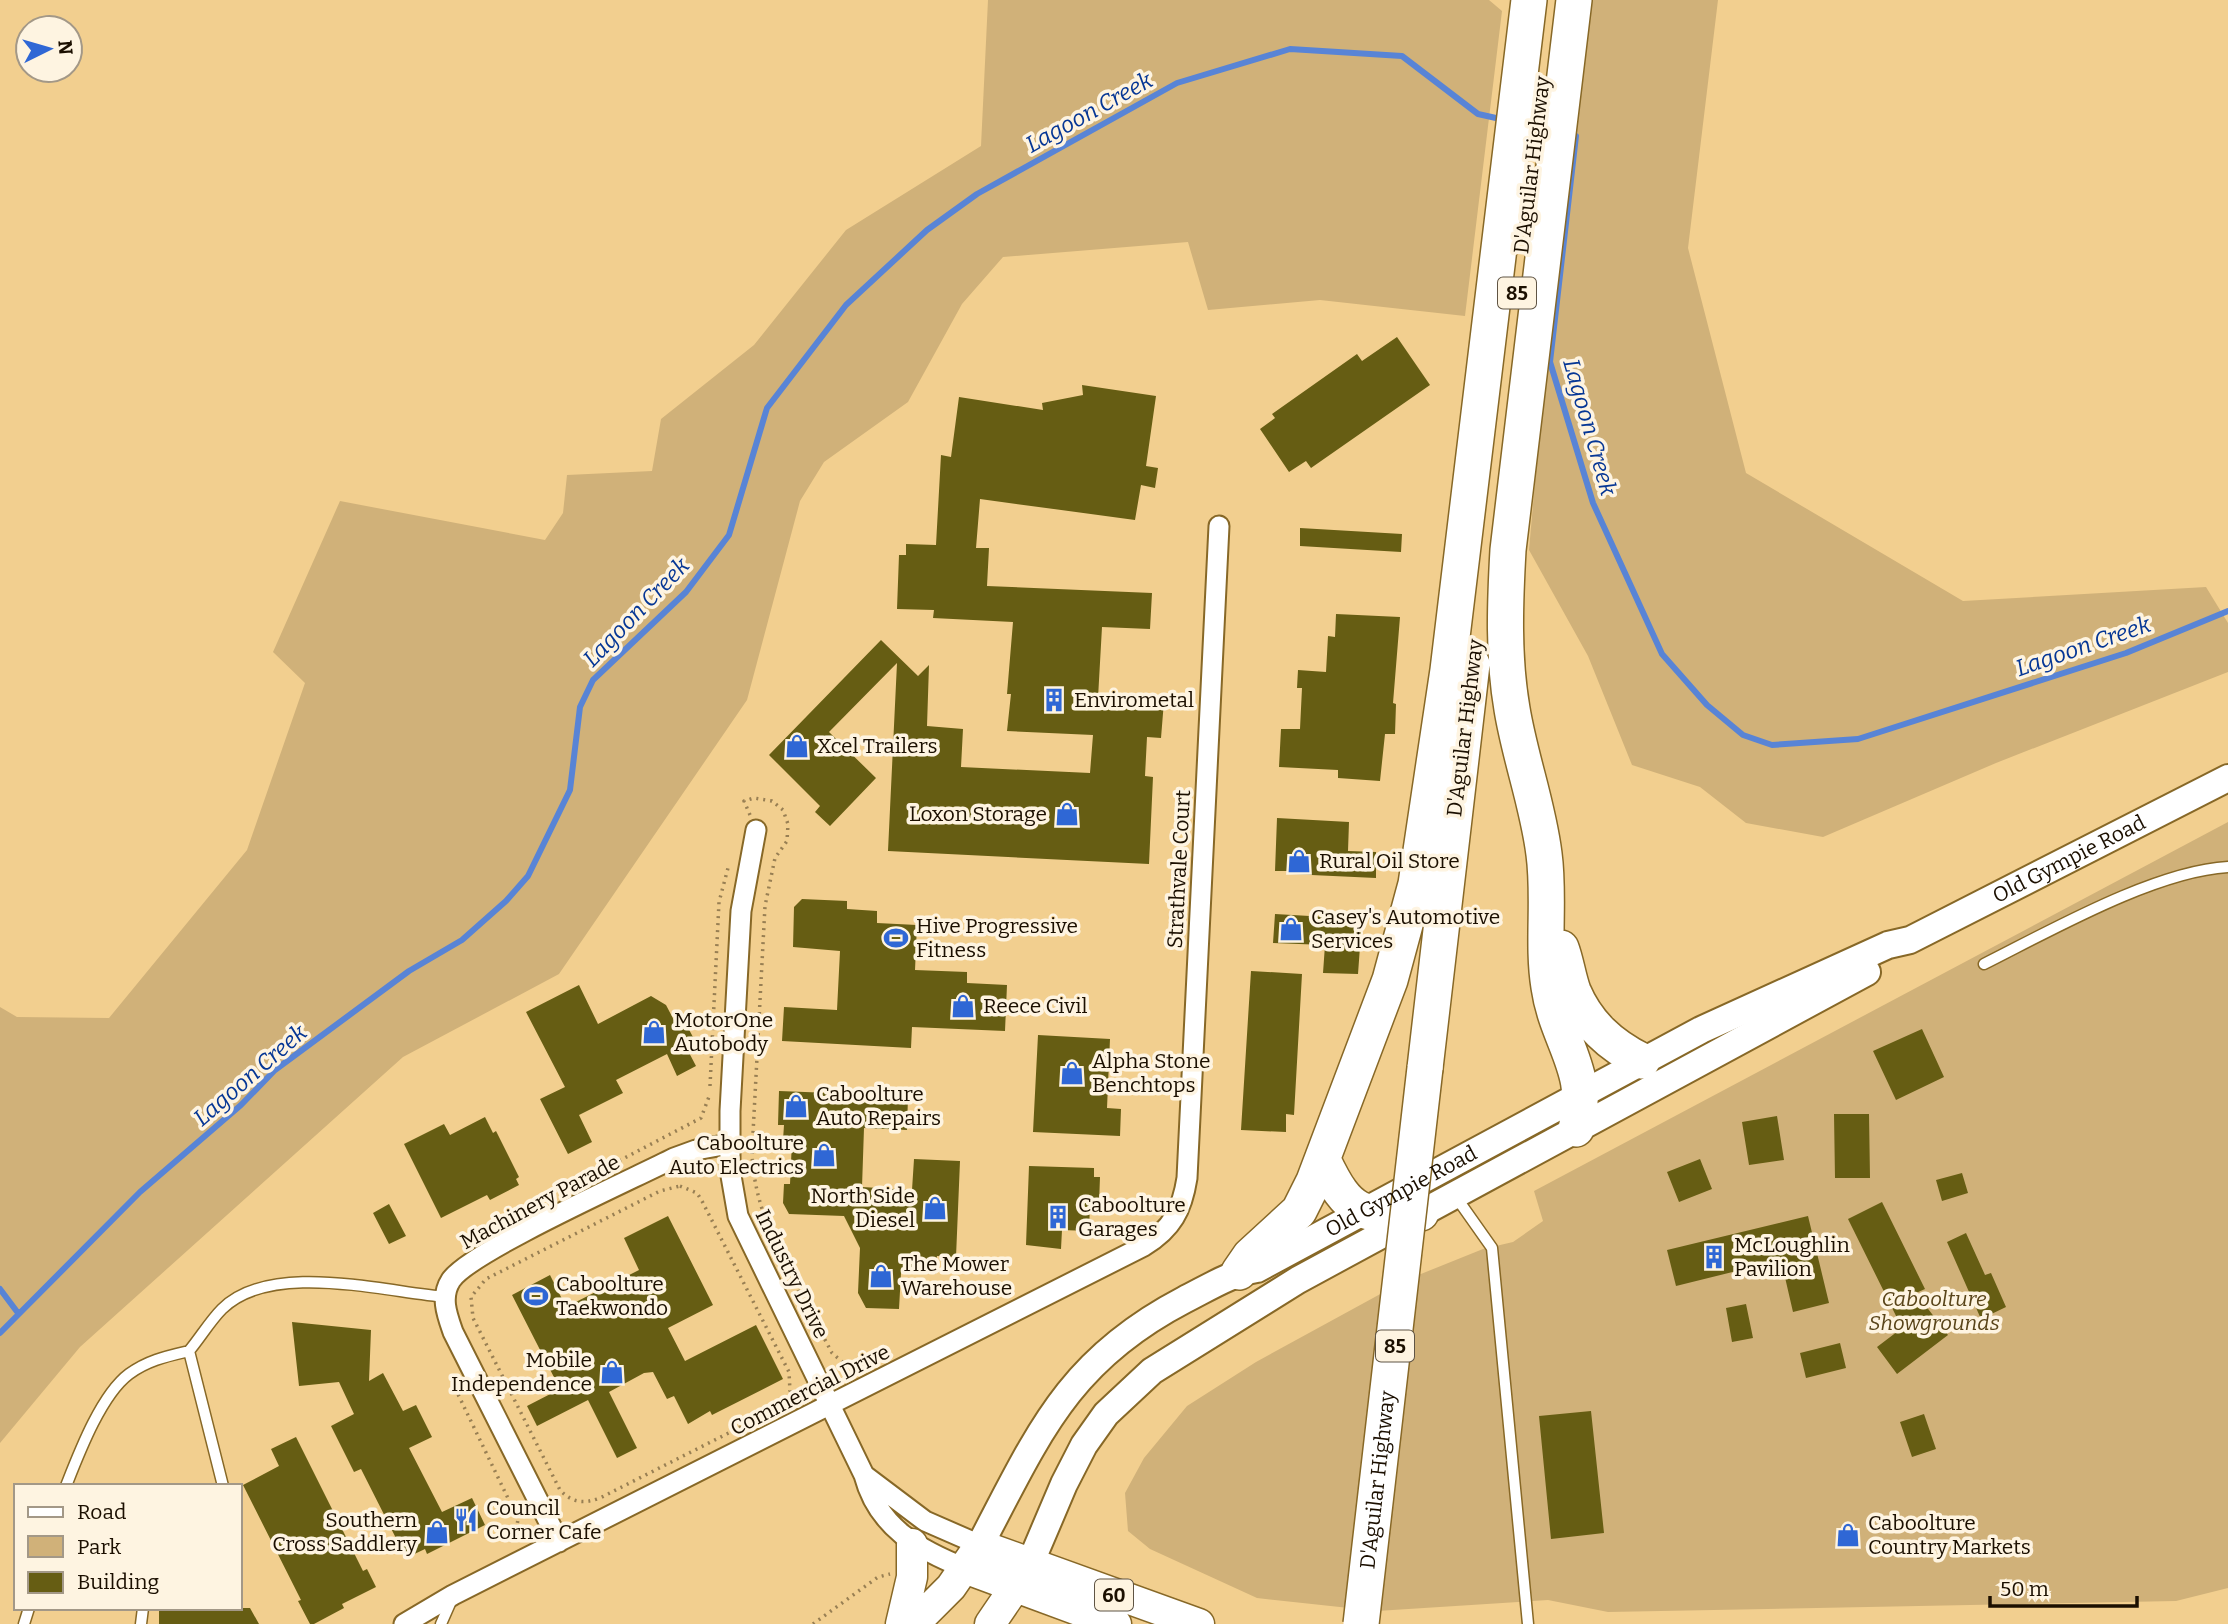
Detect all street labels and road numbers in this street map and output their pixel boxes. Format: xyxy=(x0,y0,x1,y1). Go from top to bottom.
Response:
street label: D'Aguilar Highway xyxy=(1508,74,1556,255)
road number: 85 xyxy=(1498,278,1536,308)
street label: D'Aguilar Highway xyxy=(1441,637,1489,818)
street label: Strathvale Court xyxy=(1162,789,1196,949)
street label: Old Gympie Road xyxy=(1988,809,2150,909)
street label: Old Gympie Road xyxy=(1321,1140,1481,1243)
street label: Machinery Parade xyxy=(456,1149,624,1255)
street label: Industry Drive xyxy=(750,1205,834,1343)
road number: 85 xyxy=(1376,1330,1414,1362)
street label: Commercial Drive xyxy=(726,1339,894,1441)
street label: D'Aguilar Highway xyxy=(1354,1389,1401,1570)
road number: 60 xyxy=(1095,1580,1133,1610)

